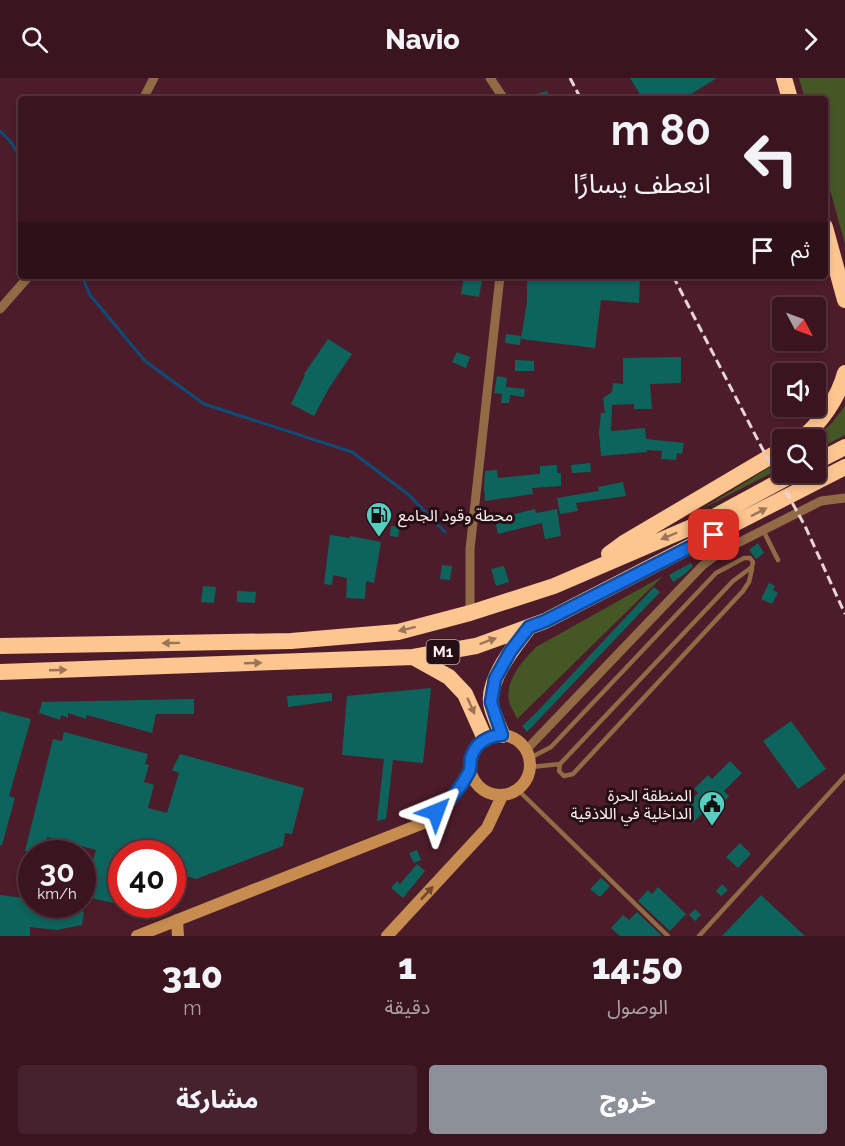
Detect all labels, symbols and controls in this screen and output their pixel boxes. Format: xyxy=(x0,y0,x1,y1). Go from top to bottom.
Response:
icon: search xyxy=(18,23,51,56)
icon: forward xyxy=(794,23,827,56)
text: Navio xyxy=(385,24,460,55)
text: 80 m xyxy=(611,106,711,155)
icon: left xyxy=(732,120,810,198)
text: انعطف يسارًا xyxy=(573,168,711,199)
icon: arrive xyxy=(746,234,779,267)
text: ثم xyxy=(791,237,810,263)
north arrow xyxy=(772,297,826,351)
map controls xyxy=(772,297,826,483)
button: sound xyxy=(772,363,826,417)
button: search xyxy=(772,429,826,483)
fuel station icon: محطة وقود الجامع xyxy=(364,500,394,538)
place label: محطة وقود الجامع xyxy=(398,506,513,528)
one-way arrow xyxy=(750,507,767,517)
pin xyxy=(688,509,739,560)
icon: arrive xyxy=(697,518,730,551)
one-way arrow xyxy=(660,531,678,541)
one-way arrow xyxy=(398,625,416,635)
one-way arrow xyxy=(480,636,498,646)
one-way arrow xyxy=(161,638,180,648)
road number: M1 xyxy=(426,640,460,664)
one-way arrow xyxy=(244,658,263,668)
one-way arrow xyxy=(49,665,68,675)
one-way arrow xyxy=(466,698,476,716)
position arrow xyxy=(404,780,468,844)
place label: المنطقة الحرة الداخلية في اللاذقية xyxy=(571,786,692,825)
public building icon: المنطقة الحرة الداخلية في اللاذقية xyxy=(697,789,727,827)
speed limit sign: 40 xyxy=(108,840,186,918)
text: 30 xyxy=(39,854,75,889)
text: km/h xyxy=(37,885,77,903)
one-way arrow xyxy=(420,886,433,901)
text: 1 xyxy=(398,945,417,987)
text: 14:50 xyxy=(592,945,683,987)
text: 310 xyxy=(162,954,223,996)
text: دقيقة xyxy=(385,995,430,1019)
text: الوصول xyxy=(607,995,668,1019)
text: m xyxy=(183,996,202,1020)
button: مشاركة xyxy=(18,1065,417,1134)
button: خروج xyxy=(429,1065,827,1134)

